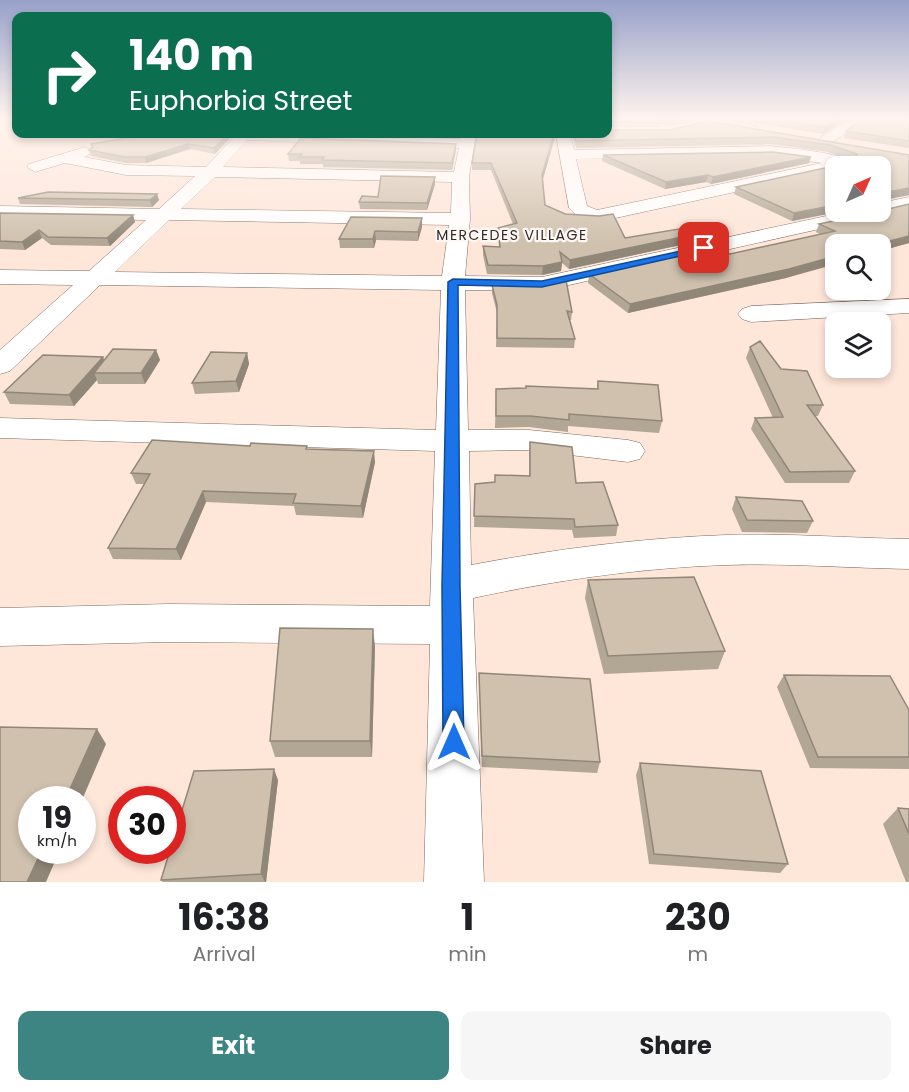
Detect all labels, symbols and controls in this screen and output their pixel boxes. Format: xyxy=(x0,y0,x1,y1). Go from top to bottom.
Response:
text: 140 m xyxy=(129,26,254,85)
icon: right xyxy=(30,36,108,114)
text: Euphorbia Street xyxy=(129,82,352,119)
north arrow xyxy=(825,156,891,222)
map controls xyxy=(825,156,891,378)
pin xyxy=(678,222,729,273)
district label: MERCEDES VILLAGE xyxy=(436,225,588,245)
icon: arrive xyxy=(687,231,720,264)
button: search xyxy=(825,234,891,300)
button: layers xyxy=(825,312,891,378)
position arrow xyxy=(422,710,486,774)
speed limit sign: 30 xyxy=(108,786,186,864)
text: 19 xyxy=(42,796,72,839)
text: km/h xyxy=(37,830,77,851)
text: 16:38 xyxy=(178,892,270,943)
text: 1 xyxy=(461,892,474,943)
text: 230 xyxy=(665,892,731,943)
text: Arrival xyxy=(193,940,256,968)
text: min xyxy=(448,940,487,968)
text: m xyxy=(687,940,708,968)
button: Exit xyxy=(18,1011,449,1080)
button: Share xyxy=(461,1011,891,1080)

